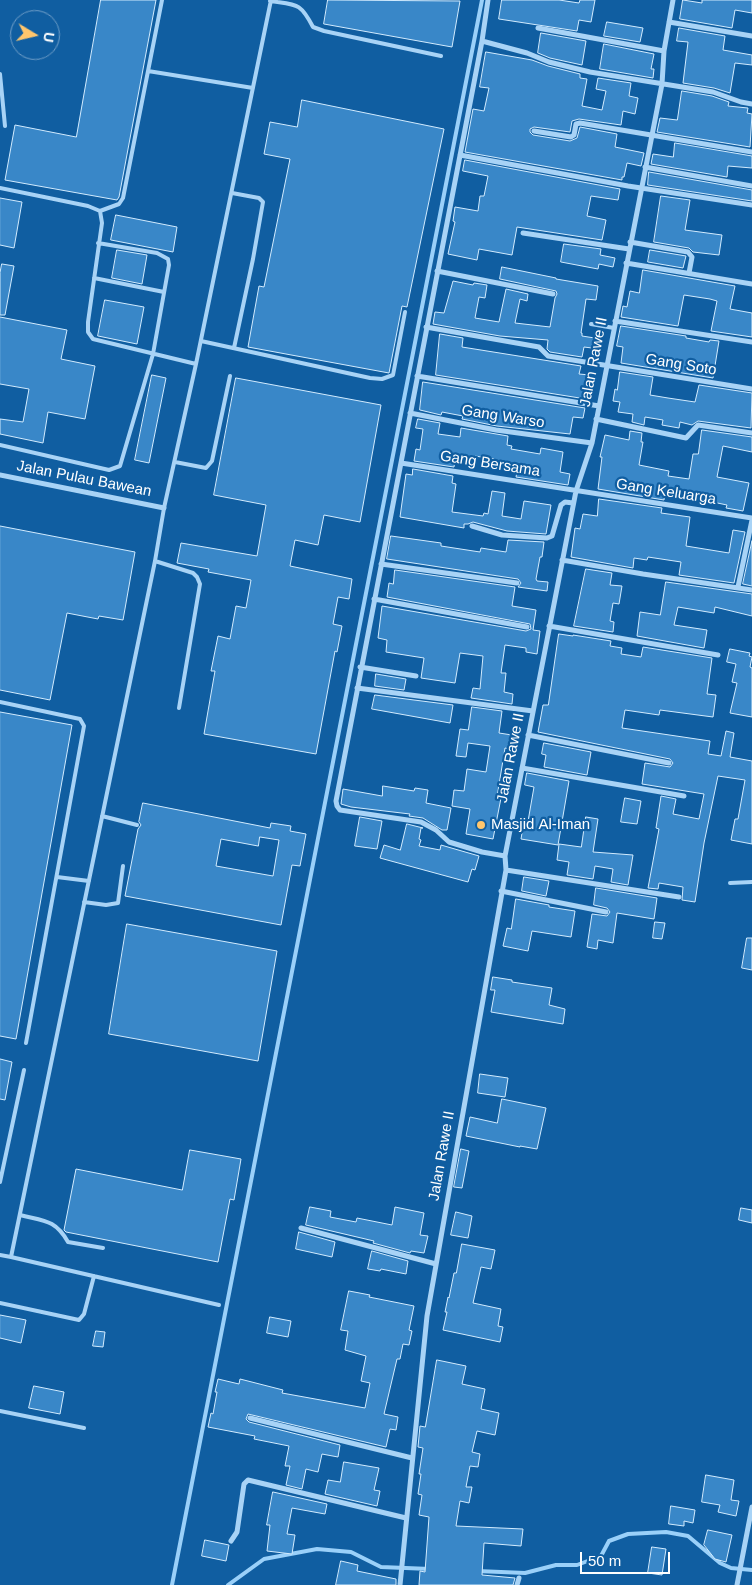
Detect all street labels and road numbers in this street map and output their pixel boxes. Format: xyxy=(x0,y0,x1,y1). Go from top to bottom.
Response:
street label: Jalan Rawe II xyxy=(576,316,612,408)
street label: Gang Soto xyxy=(644,351,718,379)
street label: Gang Warso xyxy=(460,402,546,432)
street label: Gang Bersama xyxy=(439,447,541,481)
street label: Jalan Pulau Bawean xyxy=(15,457,153,501)
street label: Gang Keluarga xyxy=(615,475,717,509)
street label: Jalan Rawe II xyxy=(493,712,529,804)
street label: Jalan Rawe II xyxy=(425,1110,459,1202)

